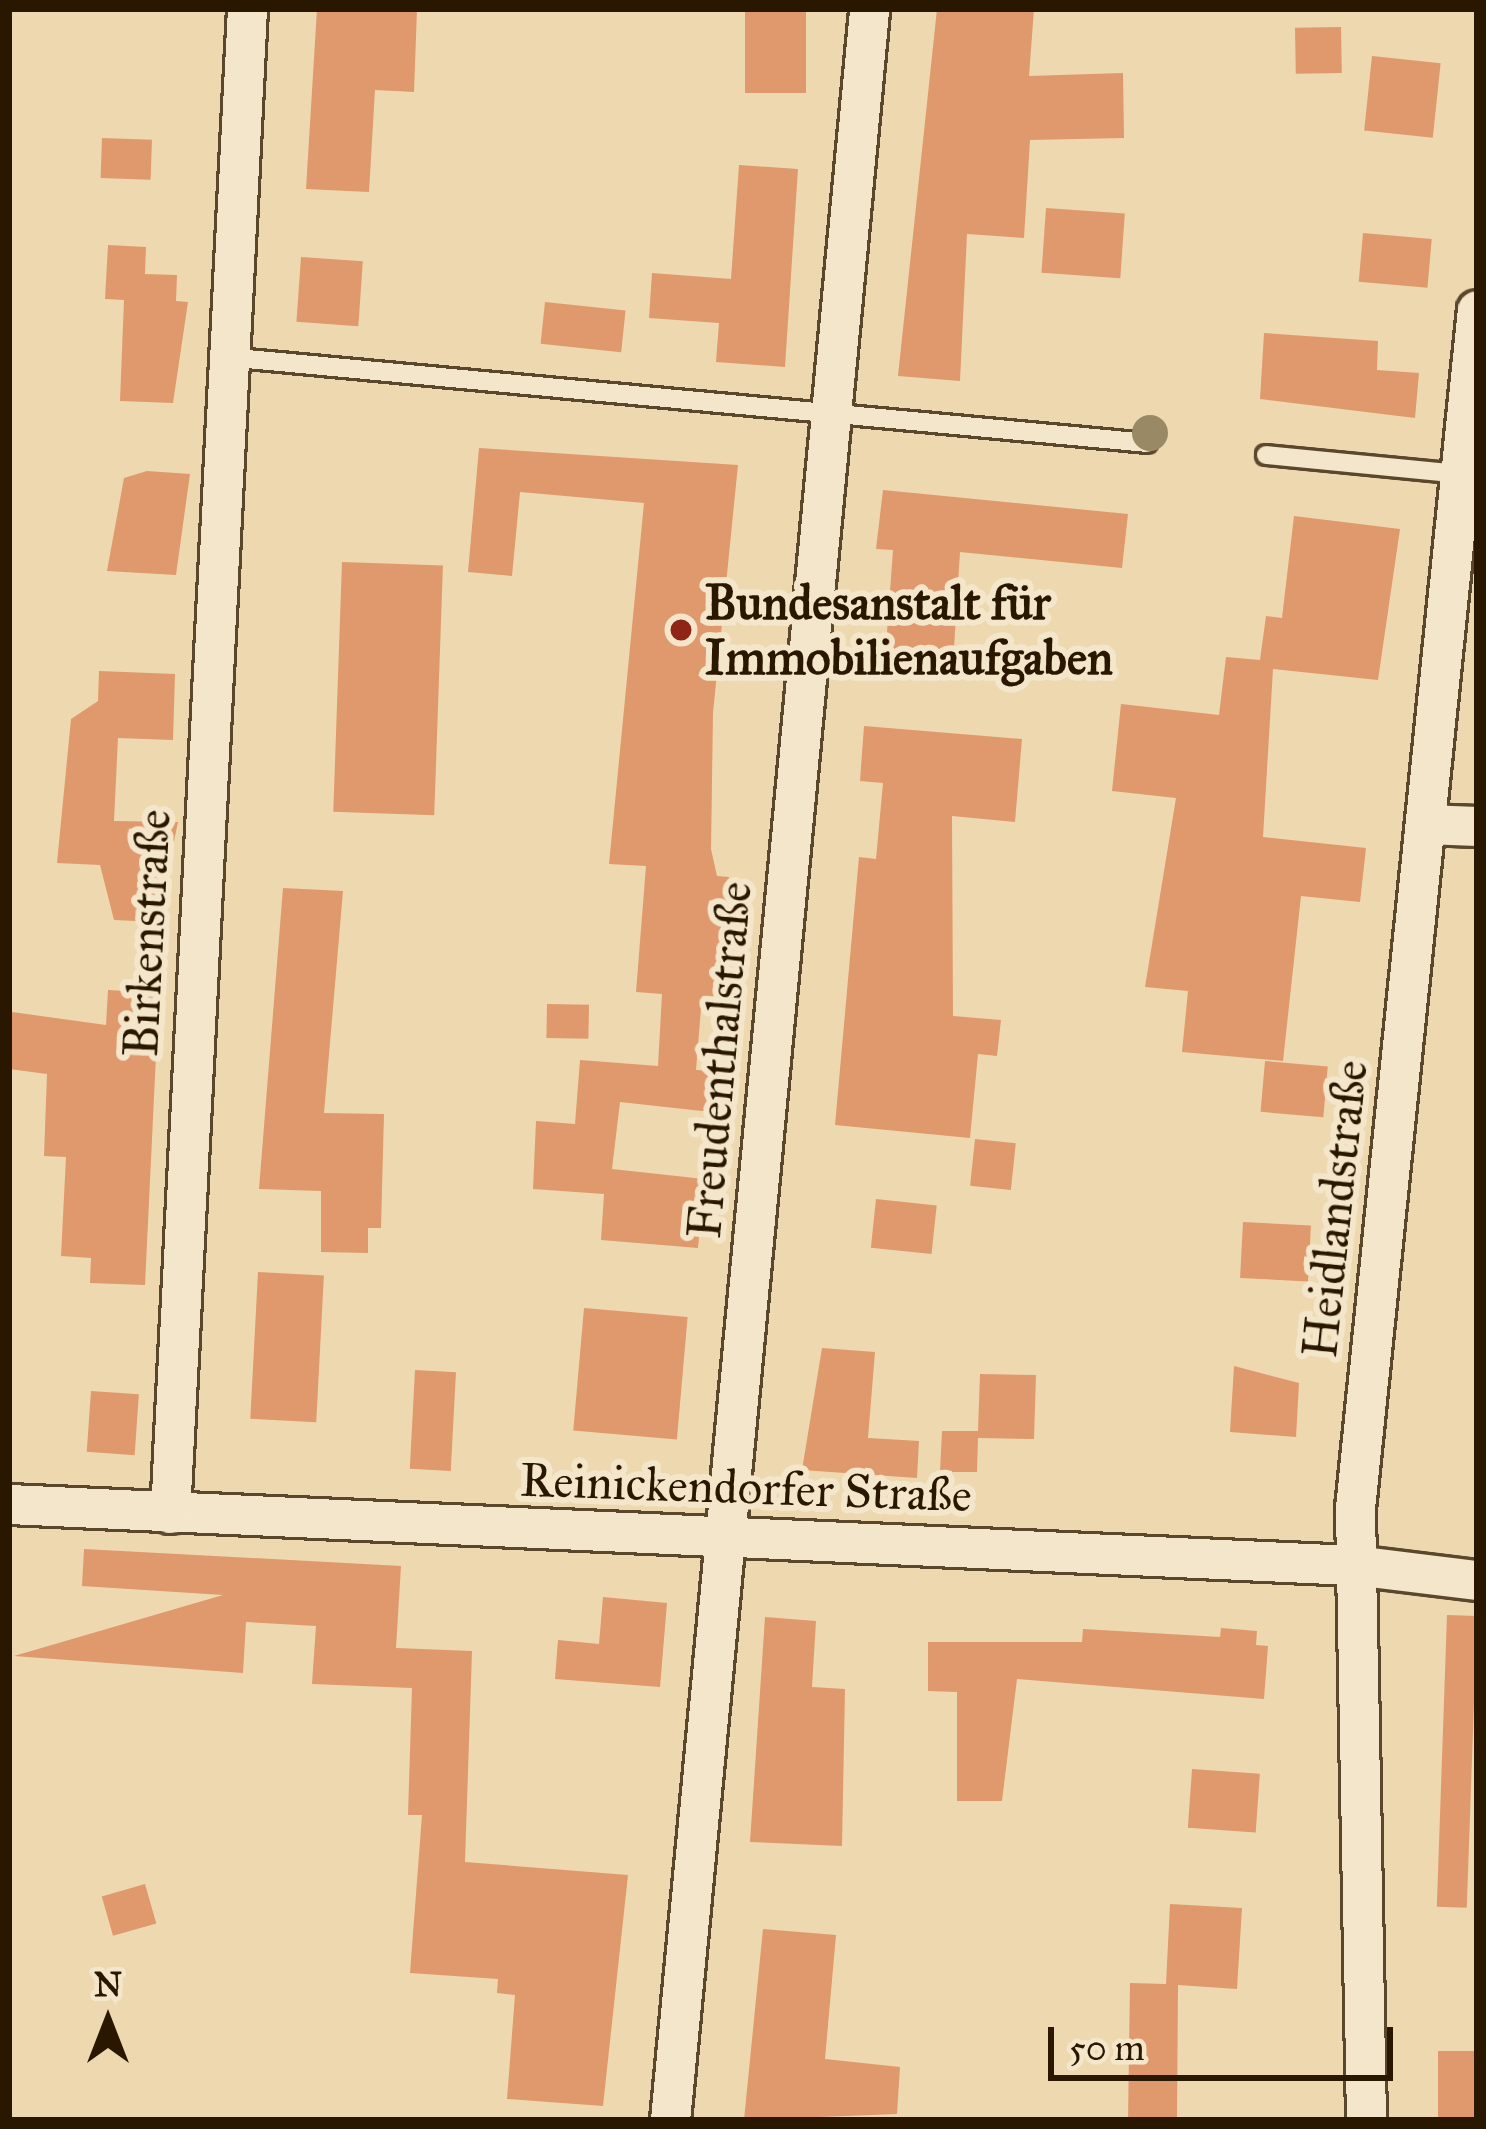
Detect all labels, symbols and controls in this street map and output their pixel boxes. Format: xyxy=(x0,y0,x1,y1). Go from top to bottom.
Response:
place label: Bundesanstalt für Immobilienaufgaben xyxy=(705,573,1113,686)
marker: Bundesanstalt für Immobilienaufgaben xyxy=(668,617,694,643)
street label: Birkenstraße xyxy=(112,808,182,1058)
street label: Freudenthalstraße xyxy=(675,879,763,1241)
street label: Heidlandstraße xyxy=(1291,1057,1379,1361)
street label: Reinickendorfer Straße xyxy=(519,1450,973,1524)
north arrow xyxy=(48,1961,168,2081)
text: N xyxy=(94,1965,122,2005)
scale bar xyxy=(1054,2003,1399,2077)
text: 50 m xyxy=(1069,2026,1145,2070)

